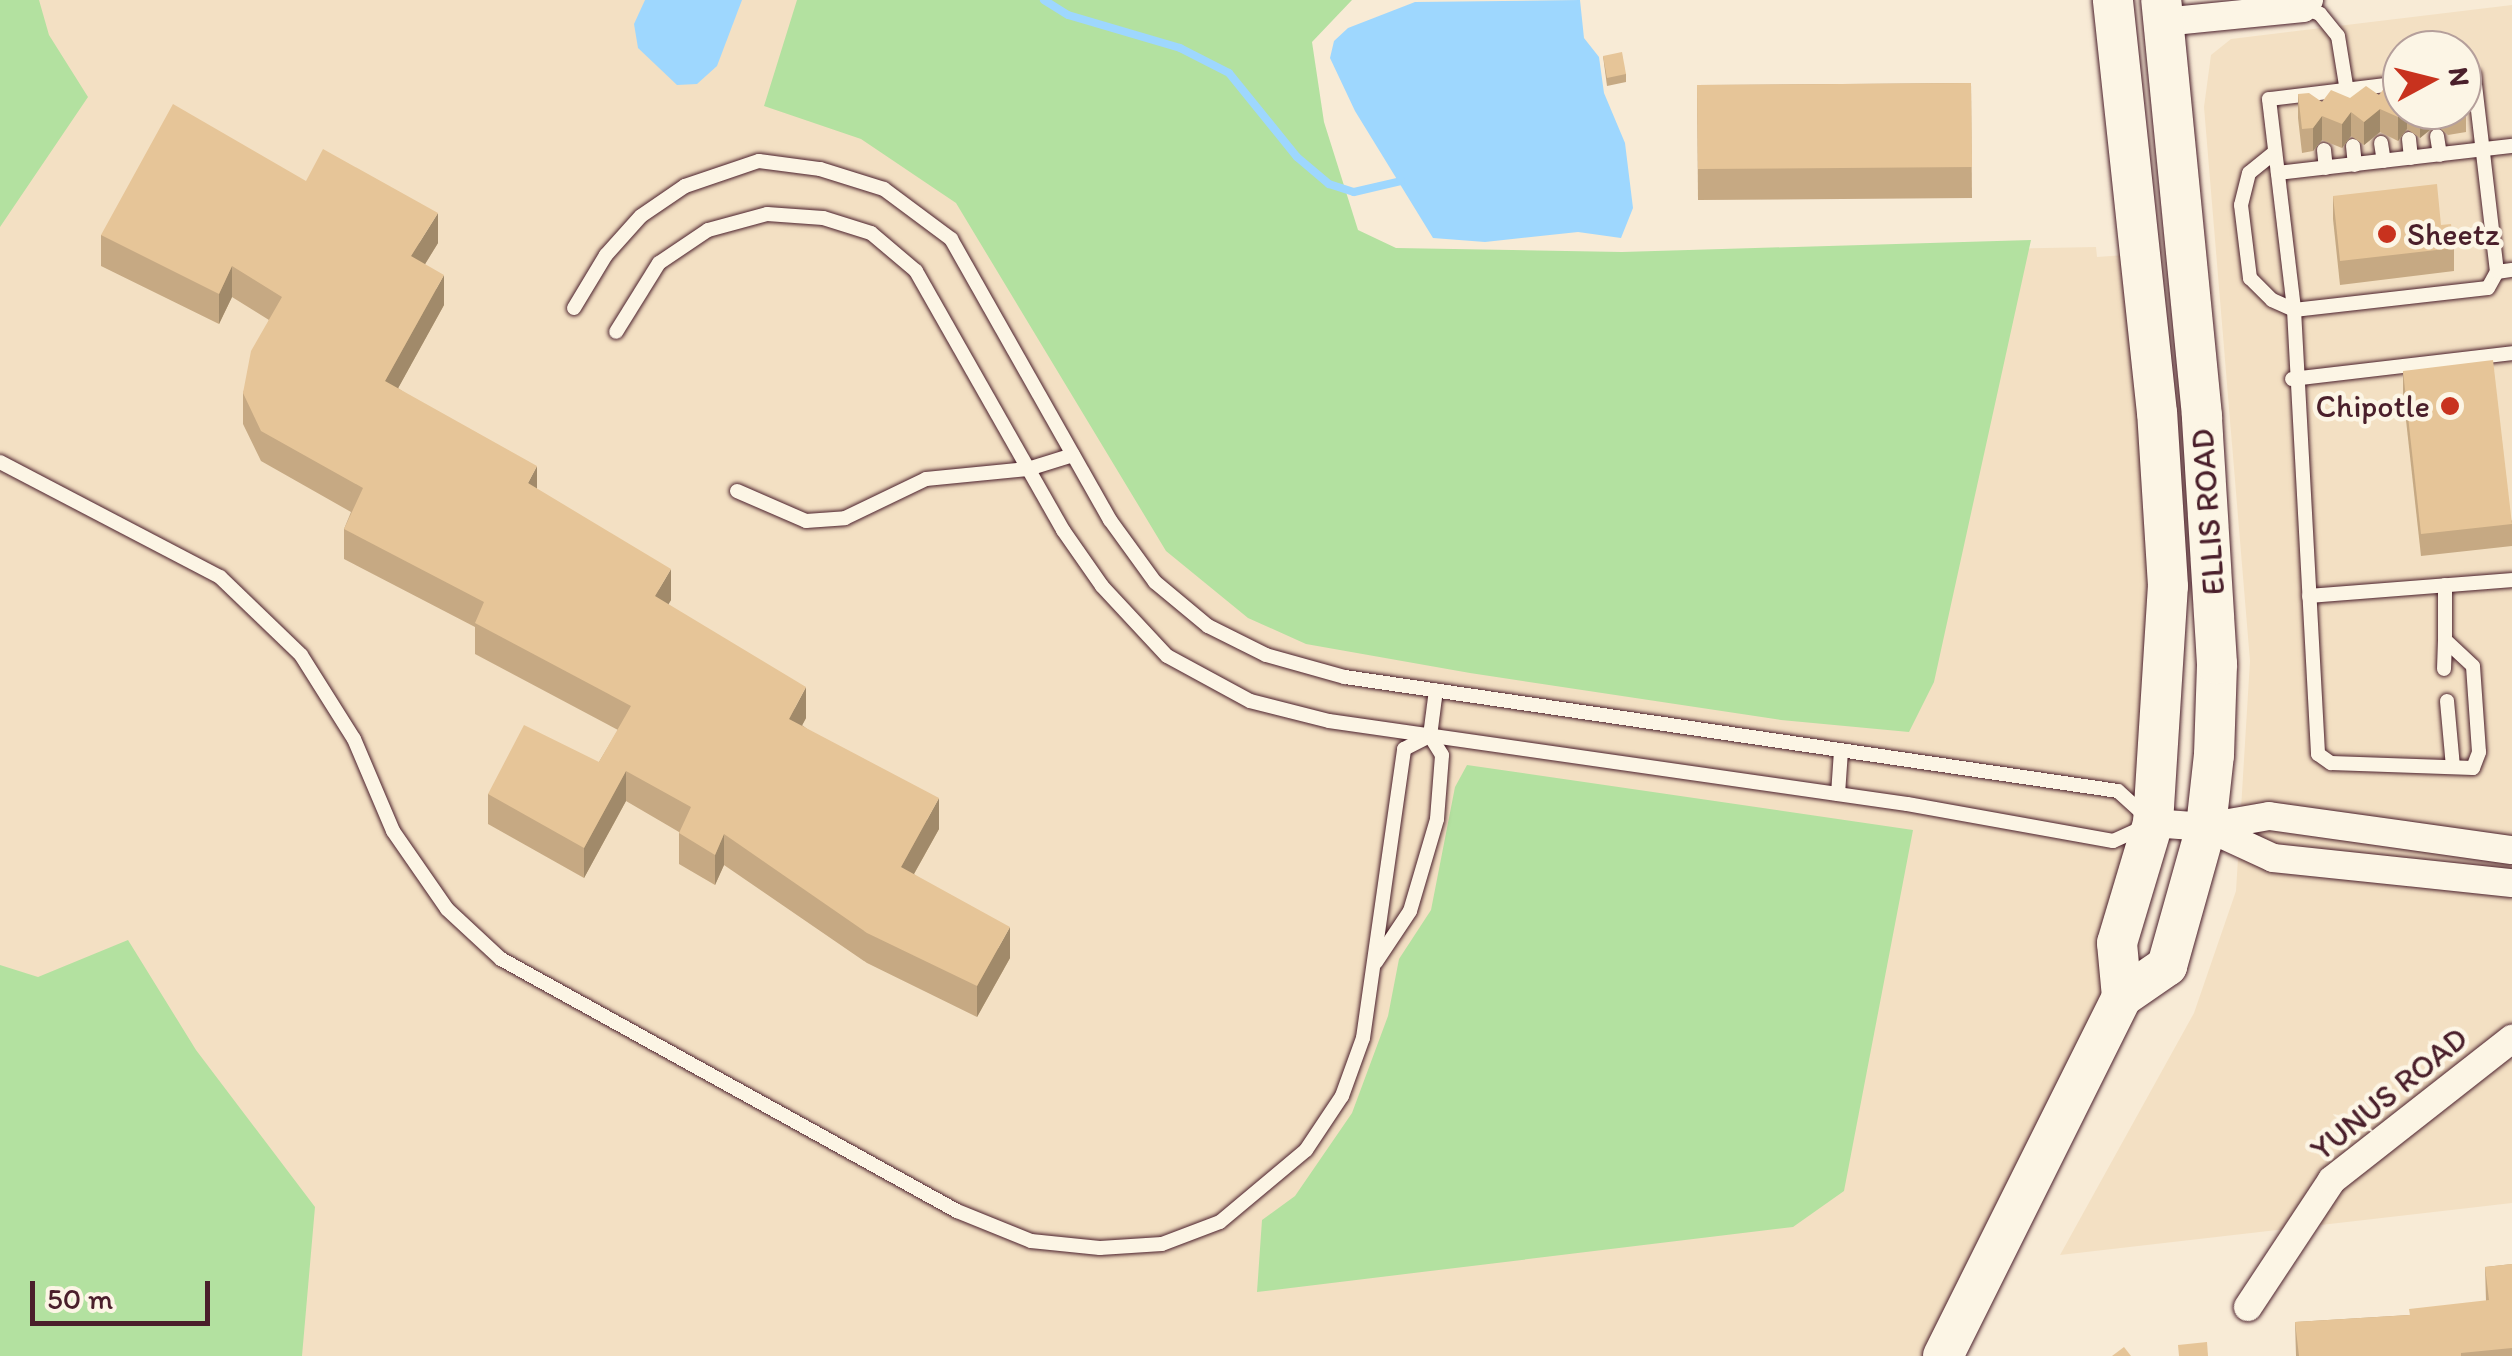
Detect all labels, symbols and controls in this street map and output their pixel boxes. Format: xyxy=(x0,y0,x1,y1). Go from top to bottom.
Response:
north arrow xyxy=(2382,30,2482,130)
text: N xyxy=(2442,65,2478,88)
place label: Sheetz xyxy=(2407,215,2499,253)
marker: Sheetz xyxy=(2376,223,2398,245)
place label: Chipotle xyxy=(2315,387,2430,425)
marker: Chipotle xyxy=(2439,395,2461,417)
street label: ELLIS ROAD xyxy=(2183,427,2233,597)
street label: YUNUS ROAD xyxy=(2303,1019,2475,1169)
scale bar xyxy=(35,1261,215,1323)
text: 50 m xyxy=(47,1280,113,1317)

